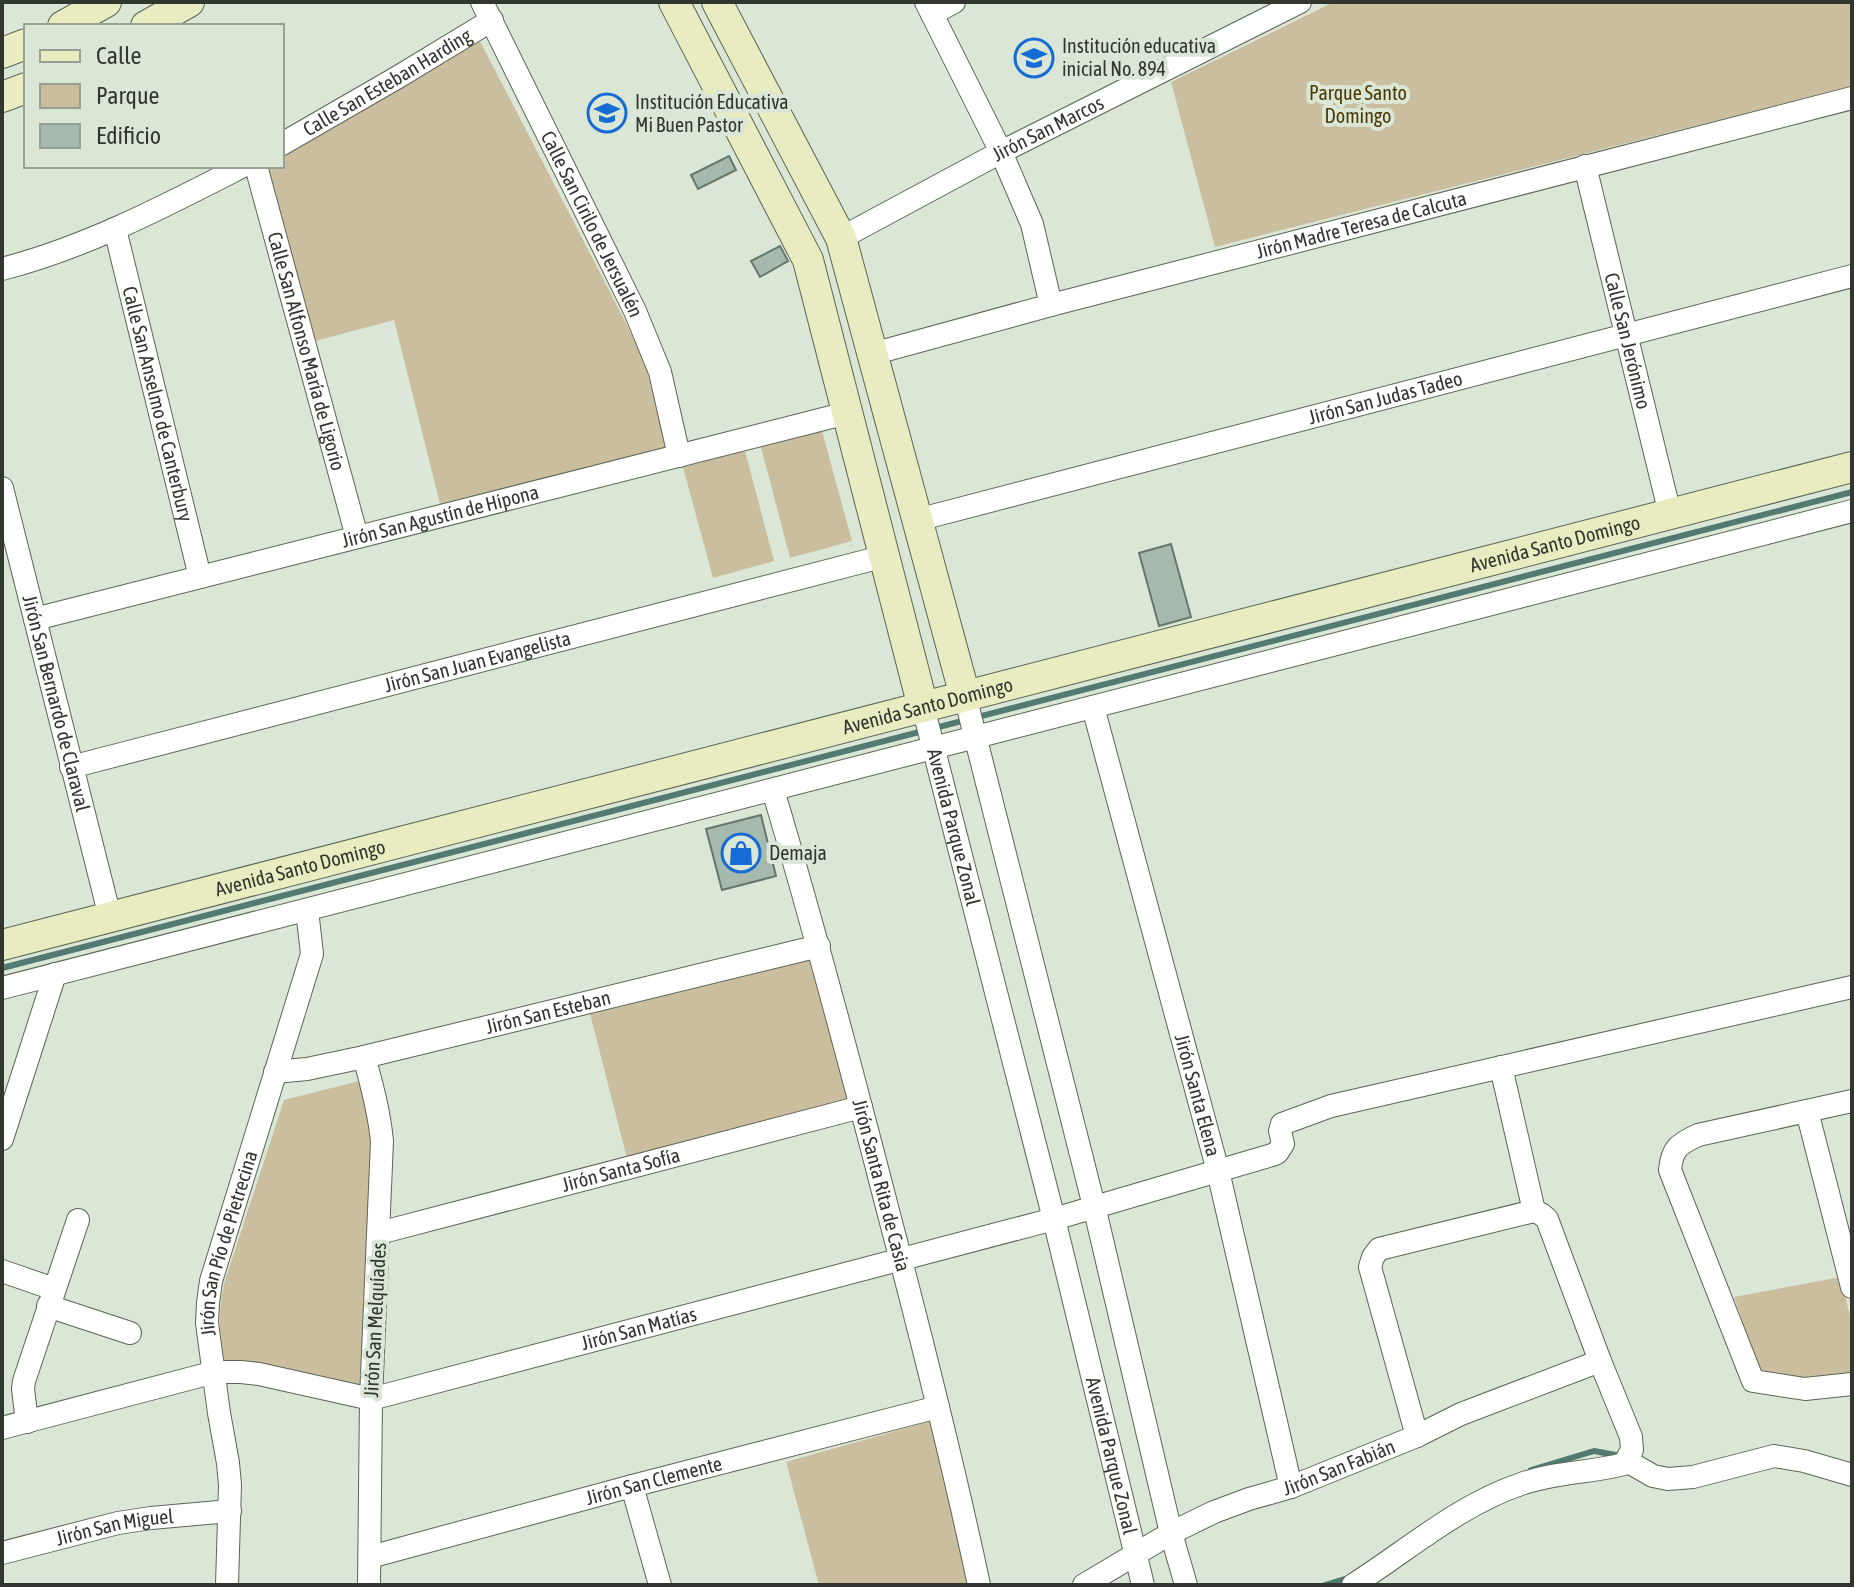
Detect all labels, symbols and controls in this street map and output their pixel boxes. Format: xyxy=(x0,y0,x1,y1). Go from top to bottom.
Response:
street label: Calle San Esteban Harding xyxy=(299,23,476,140)
legend xyxy=(24,24,284,168)
place label: Institución educativa inicial No. 894 xyxy=(1062,34,1216,80)
school or university icon: Institución educativa inicial No. 894 xyxy=(1013,37,1055,79)
text: Calle xyxy=(96,42,141,69)
park label: Parque Santo Domingo xyxy=(1309,81,1407,127)
text: Parque xyxy=(96,82,159,109)
place label: Institución Educativa Mi Buen Pastor xyxy=(635,90,789,136)
street label: Jirón San Marcos xyxy=(988,91,1107,166)
school or university icon: Institución Educativa Mi Buen Pastor xyxy=(586,92,628,134)
text: Edificio xyxy=(96,122,161,149)
street label: Calle San Cirilo de Jersualén xyxy=(537,127,648,320)
street label: Jirón Madre Teresa de Calcuta xyxy=(1253,186,1469,263)
street label: Calle San Alfonso María de Ligorio xyxy=(263,229,350,473)
street label: Calle San Jerónimo xyxy=(1600,270,1656,411)
street label: Calle San Anselmo de Canterbury xyxy=(118,284,198,524)
street label: Jirón San Judas Tadeo xyxy=(1306,366,1465,428)
street label: Jirón San Agustín de Hipona xyxy=(339,480,541,552)
street label: Avenida Santo Domingo xyxy=(1467,510,1642,576)
street label: Jirón San Bernardo de Claraval xyxy=(18,592,95,814)
street label: Jirón San Juan Evangelista xyxy=(382,626,573,696)
street label: Avenida Santo Domingo xyxy=(840,672,1015,738)
street label: Avenida Parque Zonal xyxy=(923,746,986,909)
shop icon: Demaja xyxy=(720,832,762,874)
street label: Avenida Santo Domingo xyxy=(213,834,388,900)
place label: Demaja xyxy=(769,841,827,864)
street label: Jirón San Esteban xyxy=(483,985,613,1038)
street label: Jirón Santa Elena xyxy=(1171,1031,1226,1159)
street label: Jirón Santa Rita de Casia xyxy=(848,1097,915,1274)
street label: Jirón Santa Sofía xyxy=(559,1143,682,1196)
street label: Jirón San Pío de Pietrecina xyxy=(195,1148,262,1338)
street label: Jirón San Melquíades xyxy=(359,1242,390,1398)
street label: Jirón San Matías xyxy=(578,1302,699,1354)
street label: Avenida Parque Zonal xyxy=(1082,1374,1142,1537)
street label: Jirón San Fabián xyxy=(1280,1434,1398,1500)
street label: Jirón San Clemente xyxy=(583,1451,724,1509)
street label: Jirón San Miguel xyxy=(53,1504,175,1550)

